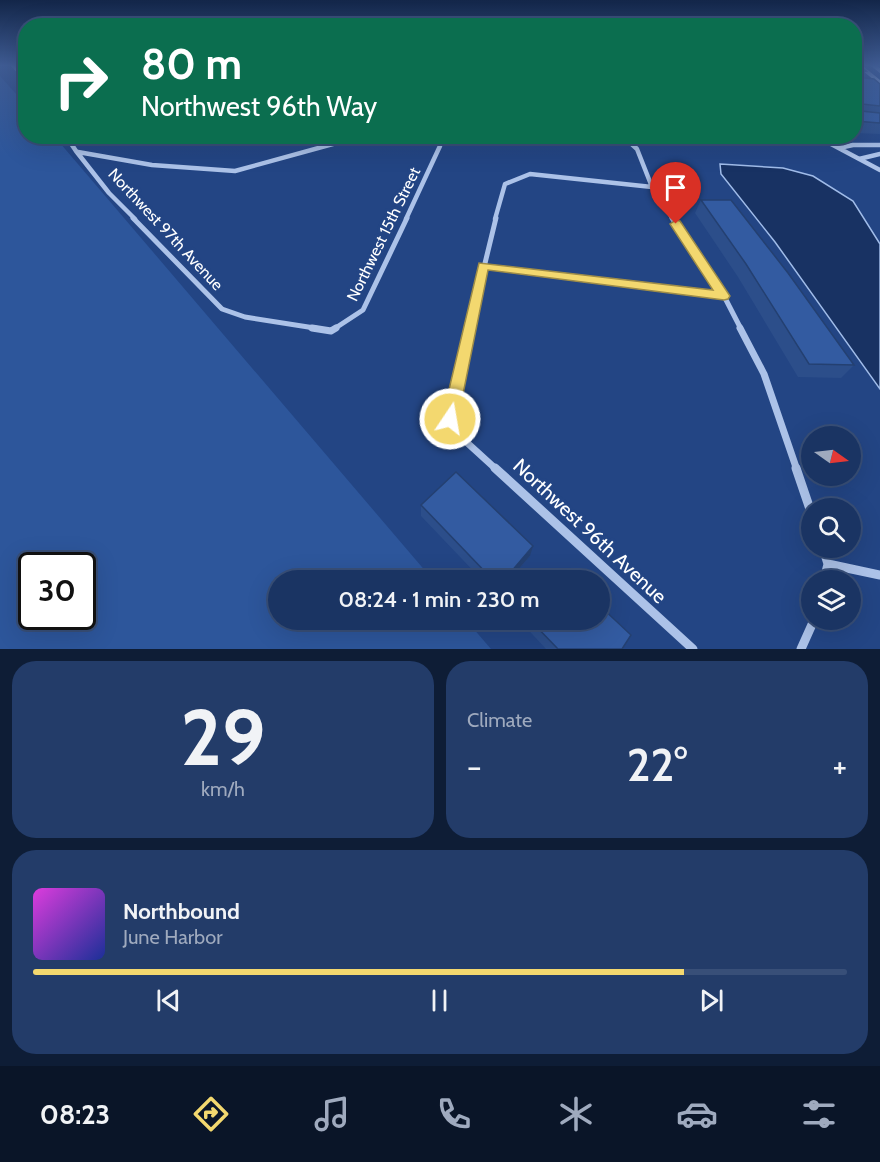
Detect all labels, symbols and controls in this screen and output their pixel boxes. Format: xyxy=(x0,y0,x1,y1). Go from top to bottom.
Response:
text: 80 m xyxy=(141,38,242,90)
icon: right xyxy=(42,42,120,120)
text: Northwest 96th Way xyxy=(141,90,377,123)
pin xyxy=(650,162,701,224)
street label: Northwest 97th Avenue xyxy=(104,164,227,294)
street label: Northwest 15th Street xyxy=(343,164,424,304)
icon: arrive xyxy=(659,171,692,204)
position arrow xyxy=(418,387,482,451)
north arrow xyxy=(801,426,861,486)
map controls xyxy=(801,426,861,630)
street label: Northwest 96th Avenue xyxy=(508,454,672,608)
button: search xyxy=(801,498,861,558)
speed limit sign: 30 xyxy=(18,552,96,630)
button: layers xyxy=(801,570,861,630)
text: 08:24 · 1 min · 230 m xyxy=(339,586,539,613)
text: 29 xyxy=(180,690,266,785)
text: Climate xyxy=(467,708,532,732)
text: 22° xyxy=(627,738,687,792)
text: − xyxy=(467,746,482,786)
text: + xyxy=(832,746,847,786)
text: km/h xyxy=(201,777,245,801)
text: Northbound xyxy=(123,898,240,925)
text: June Harbor xyxy=(123,925,223,949)
icon: previous xyxy=(152,984,185,1017)
icon: pause xyxy=(423,984,456,1017)
icon: next xyxy=(695,984,728,1017)
icon: directions xyxy=(190,1093,232,1135)
icon: music xyxy=(311,1093,353,1135)
icon: phone xyxy=(433,1093,475,1135)
icon: climate xyxy=(555,1093,597,1135)
icon: car xyxy=(676,1093,718,1135)
icon: filters xyxy=(798,1093,840,1135)
text: 08:23 xyxy=(40,1098,110,1131)

